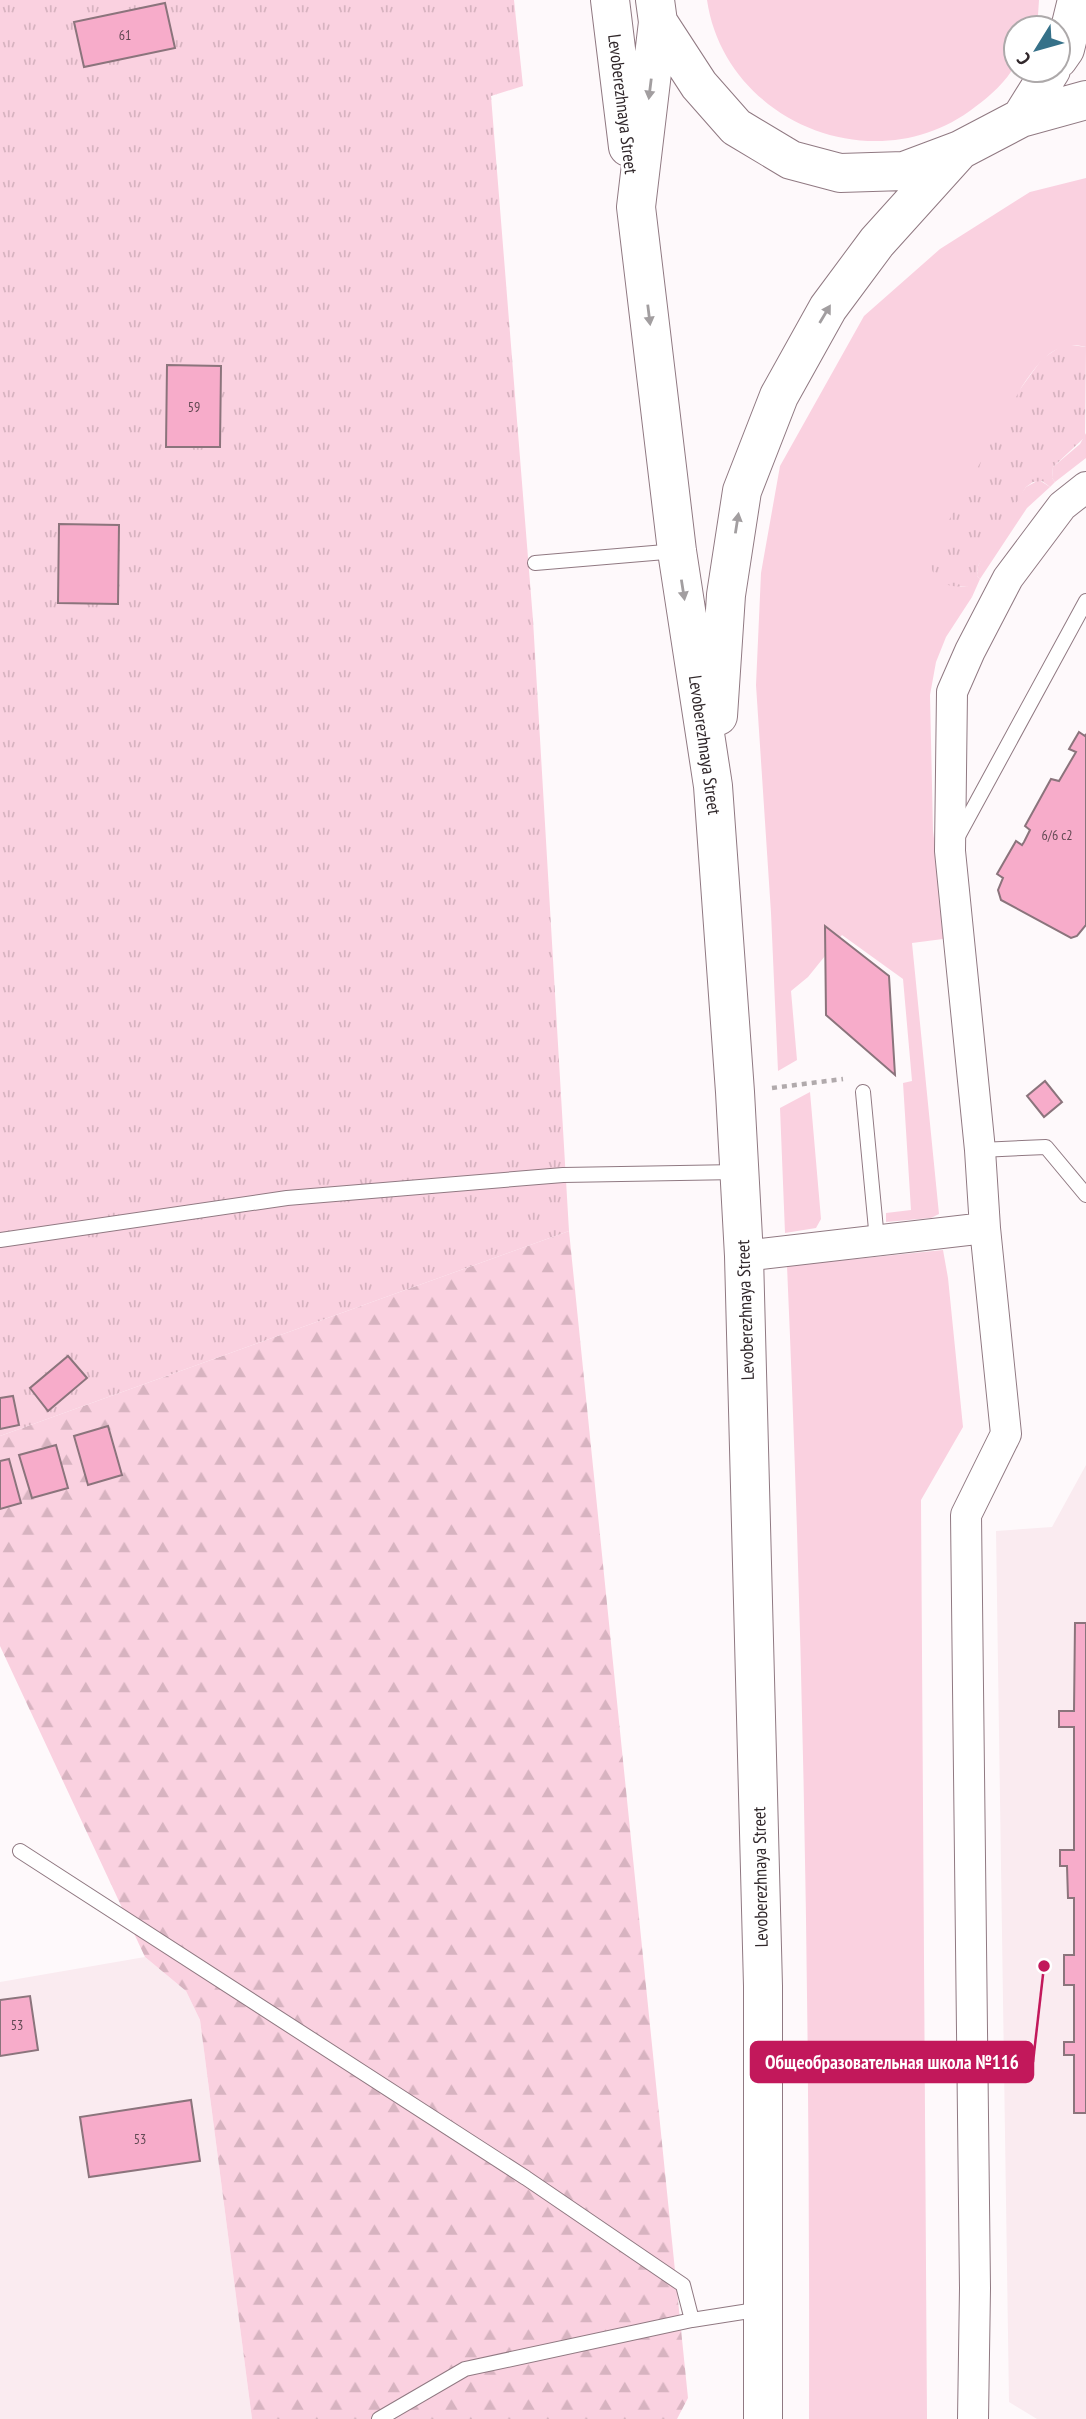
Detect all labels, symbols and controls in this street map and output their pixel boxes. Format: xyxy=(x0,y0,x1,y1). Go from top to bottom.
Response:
north arrow xyxy=(1002,14,1072,84)
house number: 61 xyxy=(119,26,131,44)
street label: Levoberezhnaya Street xyxy=(603,33,643,175)
text: С xyxy=(1011,48,1036,70)
one-way arrow xyxy=(644,79,655,101)
one-way arrow xyxy=(643,304,654,326)
one-way arrow xyxy=(818,305,831,324)
house number: 59 xyxy=(188,398,200,416)
one-way arrow xyxy=(732,512,743,534)
one-way arrow xyxy=(678,579,689,601)
street label: Levoberezhnaya Street xyxy=(684,674,726,816)
house number: 6/6 с2 xyxy=(1042,826,1072,844)
street label: Levoberezhnaya Street xyxy=(731,1239,759,1381)
street label: Levoberezhnaya Street xyxy=(747,1806,773,1947)
house number: 53 xyxy=(11,2016,23,2034)
callout: Общеобразовательная школа №116 xyxy=(751,2042,1033,2082)
text: Общеобразовательная школа №116 xyxy=(765,2050,1019,2074)
house number: 53 xyxy=(134,2130,146,2148)

